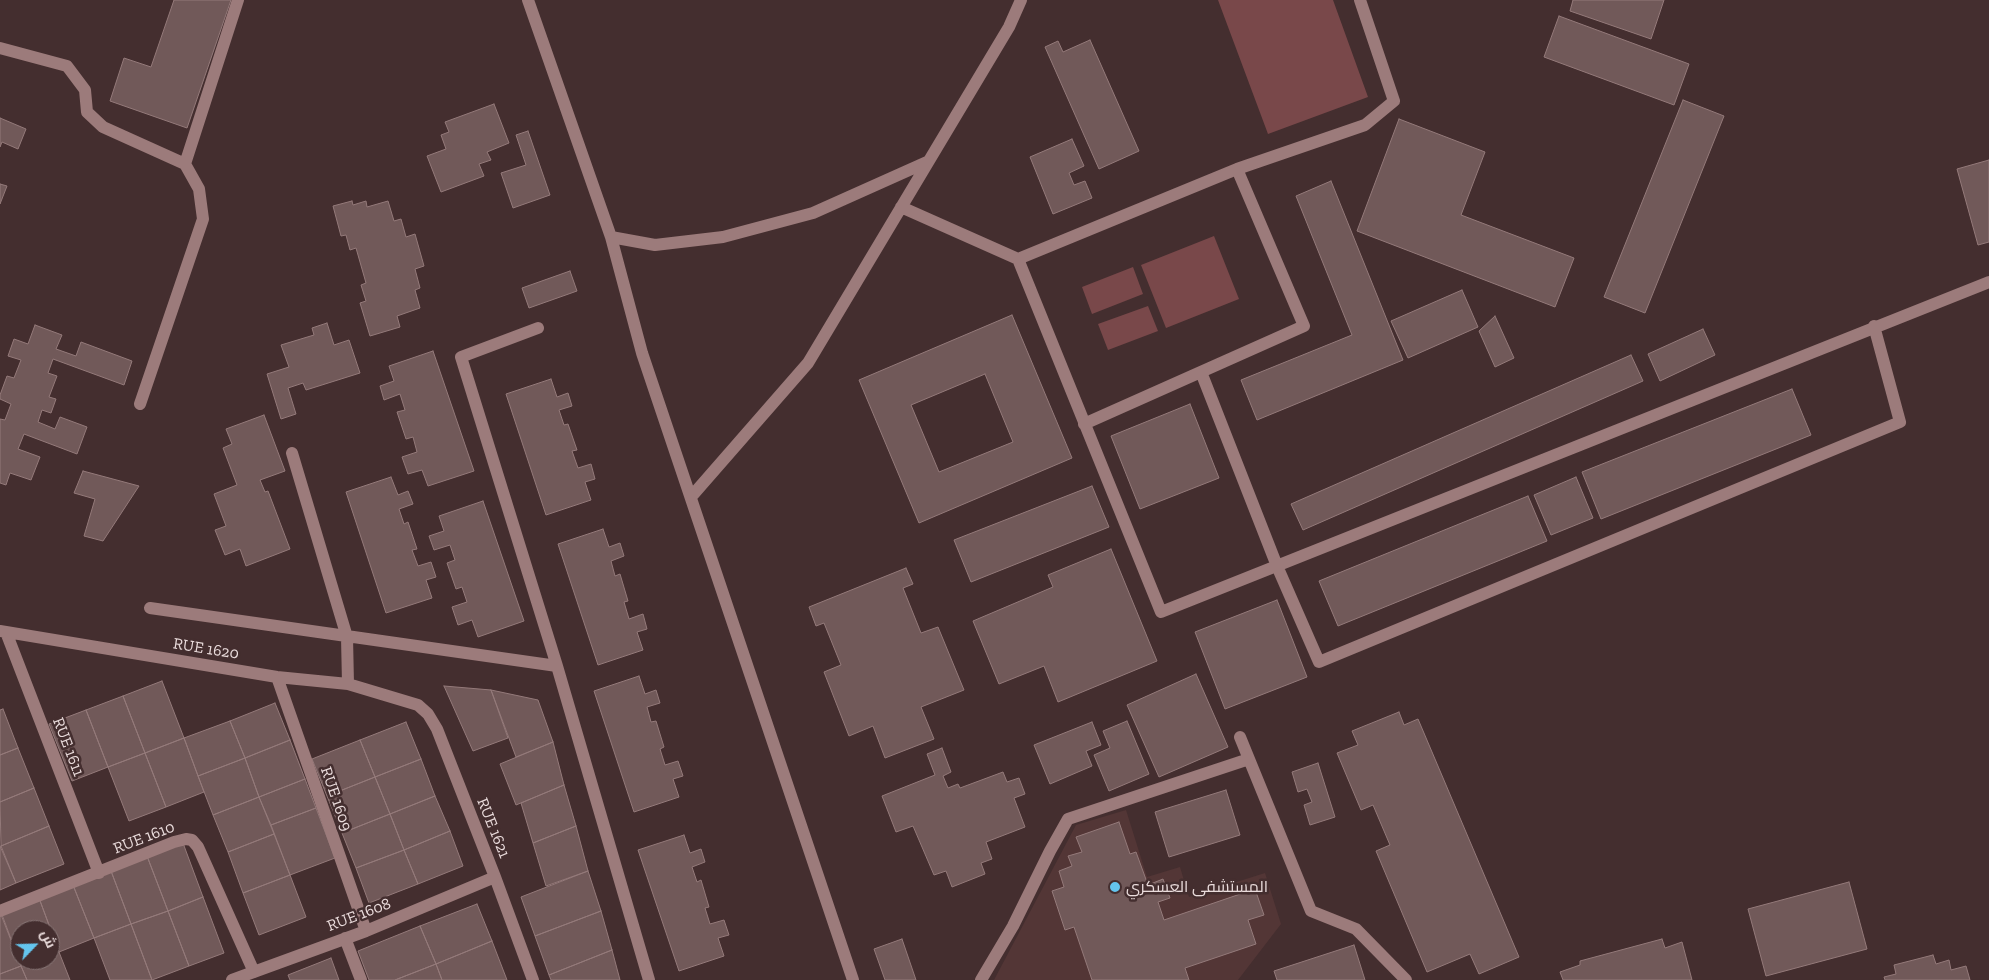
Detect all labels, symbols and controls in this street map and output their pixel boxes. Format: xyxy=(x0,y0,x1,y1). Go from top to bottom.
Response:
street label: RUE 1620 xyxy=(172,634,240,664)
street label: RUE 1611 xyxy=(48,715,88,779)
street label: RUE 1609 xyxy=(316,764,356,834)
street label: RUE 1621 xyxy=(472,795,514,861)
street label: RUE 1610 xyxy=(111,818,177,858)
place label: المستشفى العسكري xyxy=(1126,877,1268,897)
marker: المستشفى العسكري xyxy=(1108,880,1122,894)
street label: RUE 1608 xyxy=(324,894,394,936)
north arrow xyxy=(10,920,60,970)
text: ش xyxy=(37,927,60,951)

